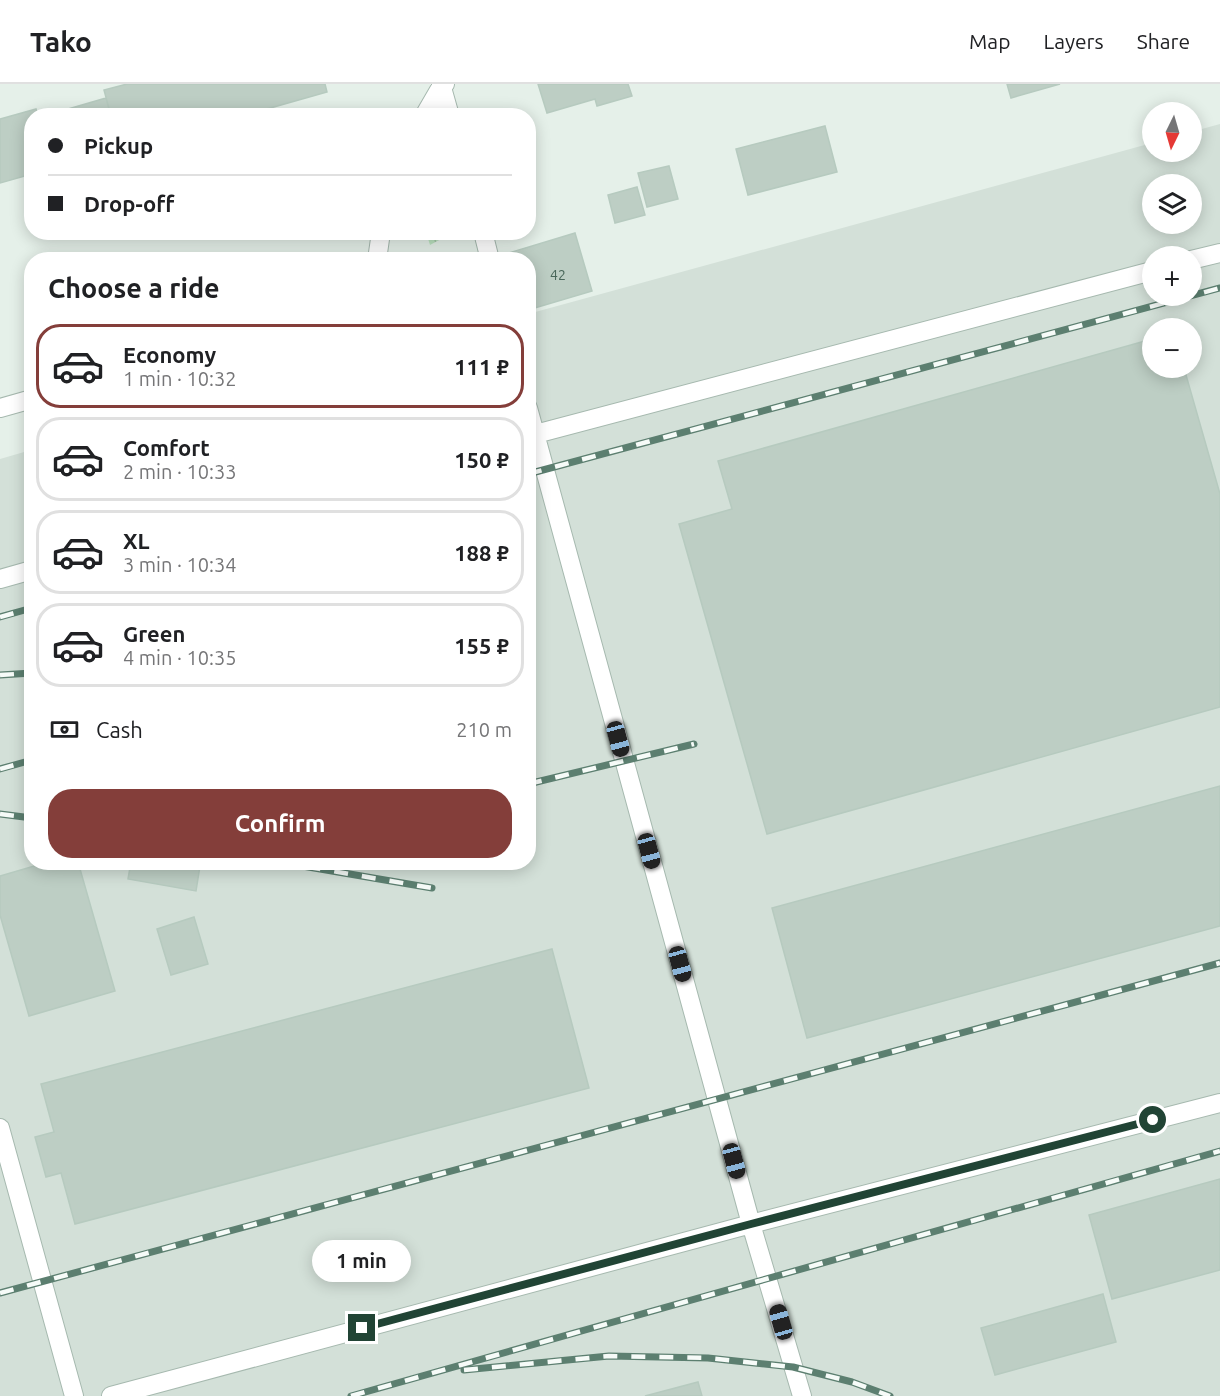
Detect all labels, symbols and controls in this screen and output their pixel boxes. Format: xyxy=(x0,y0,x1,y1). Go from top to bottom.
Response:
text: Tako xyxy=(30,26,92,57)
text: Map xyxy=(969,29,1010,53)
text: Layers xyxy=(1043,29,1104,53)
text: Share xyxy=(1137,29,1190,53)
north arrow xyxy=(1142,102,1202,162)
map controls xyxy=(1142,102,1202,378)
text: Pickup xyxy=(84,133,153,158)
button: layers xyxy=(1142,174,1202,234)
text: Drop-off xyxy=(84,191,174,216)
button: + xyxy=(1142,246,1202,306)
house number: 42 xyxy=(550,267,566,283)
text: Choose a ride xyxy=(48,273,220,303)
button: − xyxy=(1142,318,1202,378)
icon: car xyxy=(51,339,105,393)
text: Economy xyxy=(123,342,216,367)
text: 111 ₽ xyxy=(454,354,509,379)
text: 1 min · 10:32 xyxy=(123,367,237,390)
icon: car xyxy=(51,432,105,486)
text: Comfort xyxy=(123,435,210,460)
text: 150 ₽ xyxy=(454,447,509,472)
text: 2 min · 10:33 xyxy=(123,460,237,483)
icon: car xyxy=(51,525,105,579)
text: XL xyxy=(123,528,150,553)
text: 188 ₽ xyxy=(454,540,509,565)
text: 3 min · 10:34 xyxy=(123,553,237,576)
icon: car xyxy=(51,618,105,672)
text: Green xyxy=(123,621,185,646)
text: 155 ₽ xyxy=(454,633,509,658)
text: 4 min · 10:35 xyxy=(123,646,237,669)
icon: cash xyxy=(48,713,81,746)
text: Cash xyxy=(96,717,143,742)
text: 210 m xyxy=(456,718,512,741)
car xyxy=(605,719,631,759)
button: Confirm xyxy=(48,789,512,858)
car xyxy=(636,831,662,871)
car xyxy=(667,944,693,984)
route start xyxy=(1139,1106,1166,1133)
car xyxy=(721,1141,747,1181)
callout: 1 min xyxy=(312,1241,412,1283)
text: 1 min xyxy=(336,1249,387,1272)
car xyxy=(767,1302,795,1342)
route end xyxy=(348,1314,375,1341)

